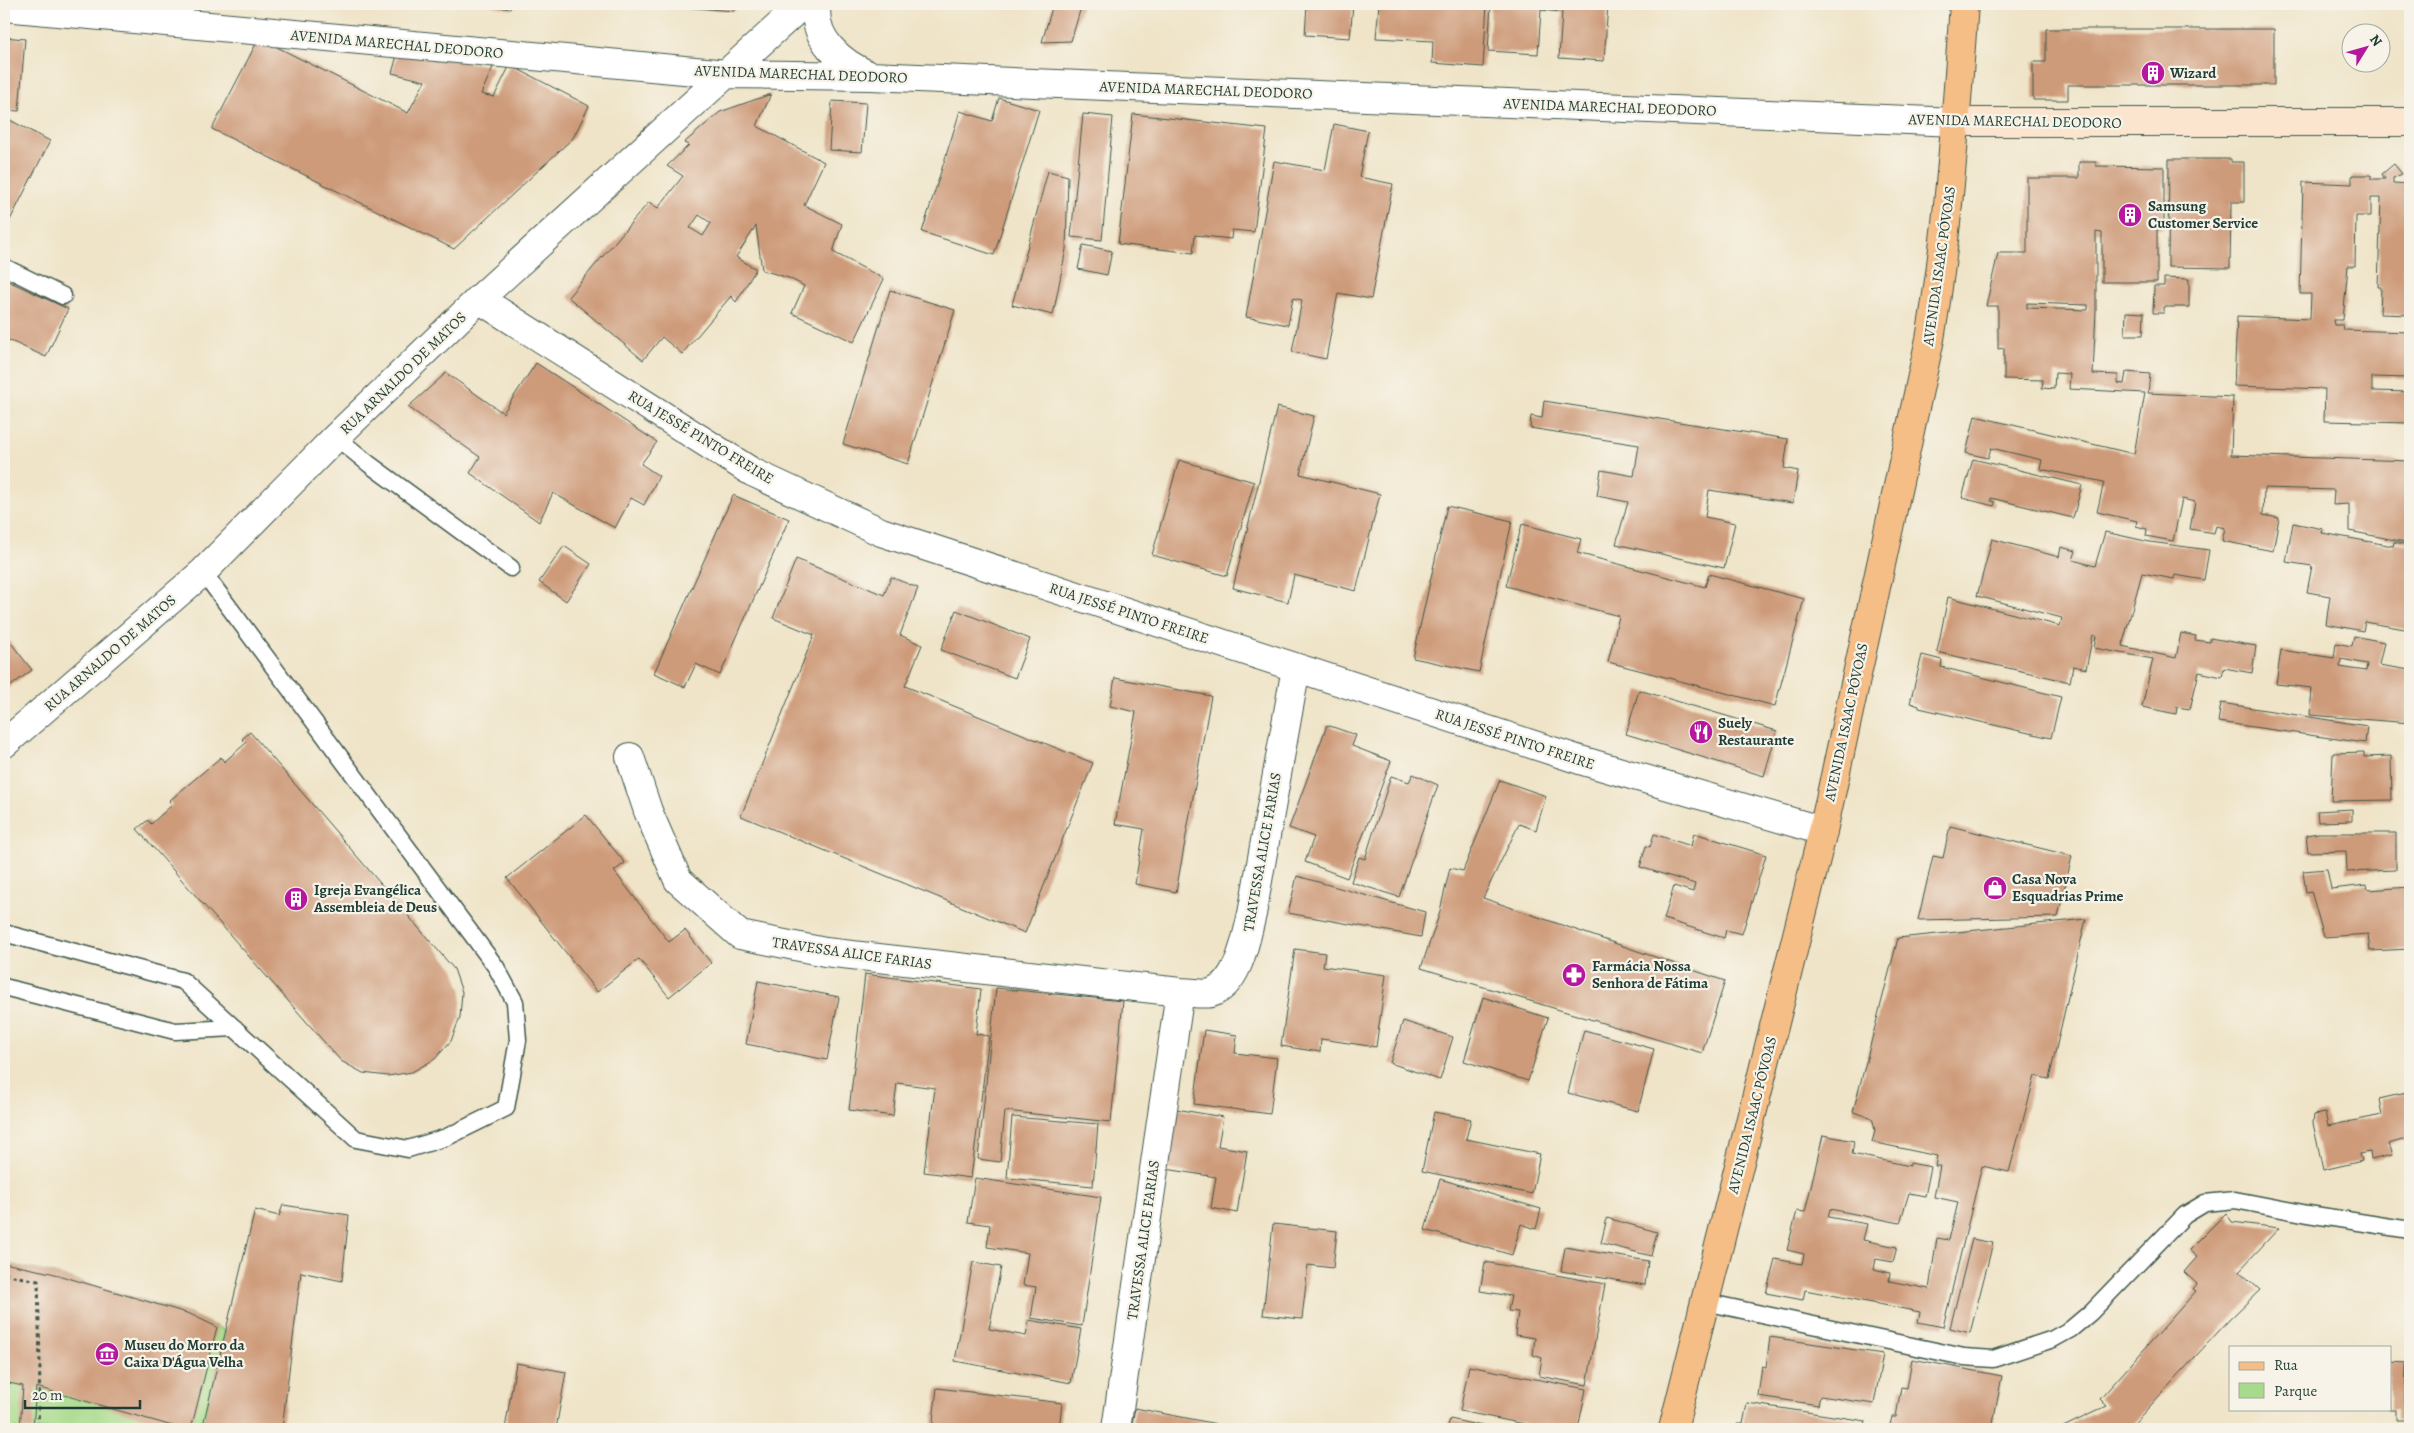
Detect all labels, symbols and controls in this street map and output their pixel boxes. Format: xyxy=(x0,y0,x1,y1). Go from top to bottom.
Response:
north arrow xyxy=(2342,22,2392,72)
street label: AVENIDA MARECHAL DEODORO xyxy=(289,25,504,63)
text: N xyxy=(2365,31,2387,50)
street label: AVENIDA MARECHAL DEODORO xyxy=(693,60,908,88)
building icon: Wizard xyxy=(2140,60,2166,86)
place label: Wizard xyxy=(2169,63,2217,83)
street label: AVENIDA MARECHAL DEODORO xyxy=(1098,76,1313,104)
street label: AVENIDA MARECHAL DEODORO xyxy=(1502,93,1717,121)
street label: AVENIDA MARECHAL DEODORO xyxy=(1907,109,2122,133)
street label: AVENIDA ISAAC PÓVOAS xyxy=(1918,185,1960,348)
place label: Samsung Customer Service xyxy=(2148,196,2258,233)
building icon: Samsung Customer Service xyxy=(2117,202,2143,228)
street label: RUA ARNALDO DE MATOS xyxy=(335,307,471,439)
street label: RUA JESSÉ PINTO FREIRE xyxy=(624,386,778,488)
street label: RUA JESSÉ PINTO FREIRE xyxy=(1047,578,1211,648)
street label: RUA ARNALDO DE MATOS xyxy=(40,590,180,716)
street label: AVENIDA ISAAC PÓVOAS xyxy=(1819,641,1873,804)
street label: RUA JESSÉ PINTO FREIRE xyxy=(1433,704,1597,774)
place label: Suely Restaurante xyxy=(1718,713,1794,750)
restaurant icon: Suely Restaurante xyxy=(1688,719,1714,745)
street label: TRAVESSA ALICE FARIAS xyxy=(1238,771,1286,933)
place label: Casa Nova Esquadrias Prime xyxy=(2012,869,2124,906)
shop icon: Casa Nova Esquadrias Prime xyxy=(1982,875,2008,901)
place label: Igreja Evangélica Assembleia de Deus xyxy=(313,880,437,917)
building icon: Igreja Evangélica Assembleia de Deus xyxy=(283,886,309,912)
street label: TRAVESSA ALICE FARIAS xyxy=(771,932,933,974)
place label: Farmácia Nossa Senhora de Fátima xyxy=(1592,956,1709,993)
pharmacy icon: Farmácia Nossa Senhora de Fátima xyxy=(1561,962,1587,988)
street label: AVENIDA ISAAC PÓVOAS xyxy=(1723,1034,1781,1197)
street label: TRAVESSA ALICE FARIAS xyxy=(1122,1159,1164,1321)
place label: Museu do Morro da Caixa D'Água Velha xyxy=(124,1335,246,1372)
museum icon: Museu do Morro da Caixa D'Água Velha xyxy=(94,1341,120,1367)
legend xyxy=(2229,1346,2392,1410)
text: Rua xyxy=(2274,1355,2298,1375)
scale bar xyxy=(25,1378,140,1410)
text: Parque xyxy=(2274,1381,2317,1401)
text: 20 m xyxy=(32,1385,63,1405)

